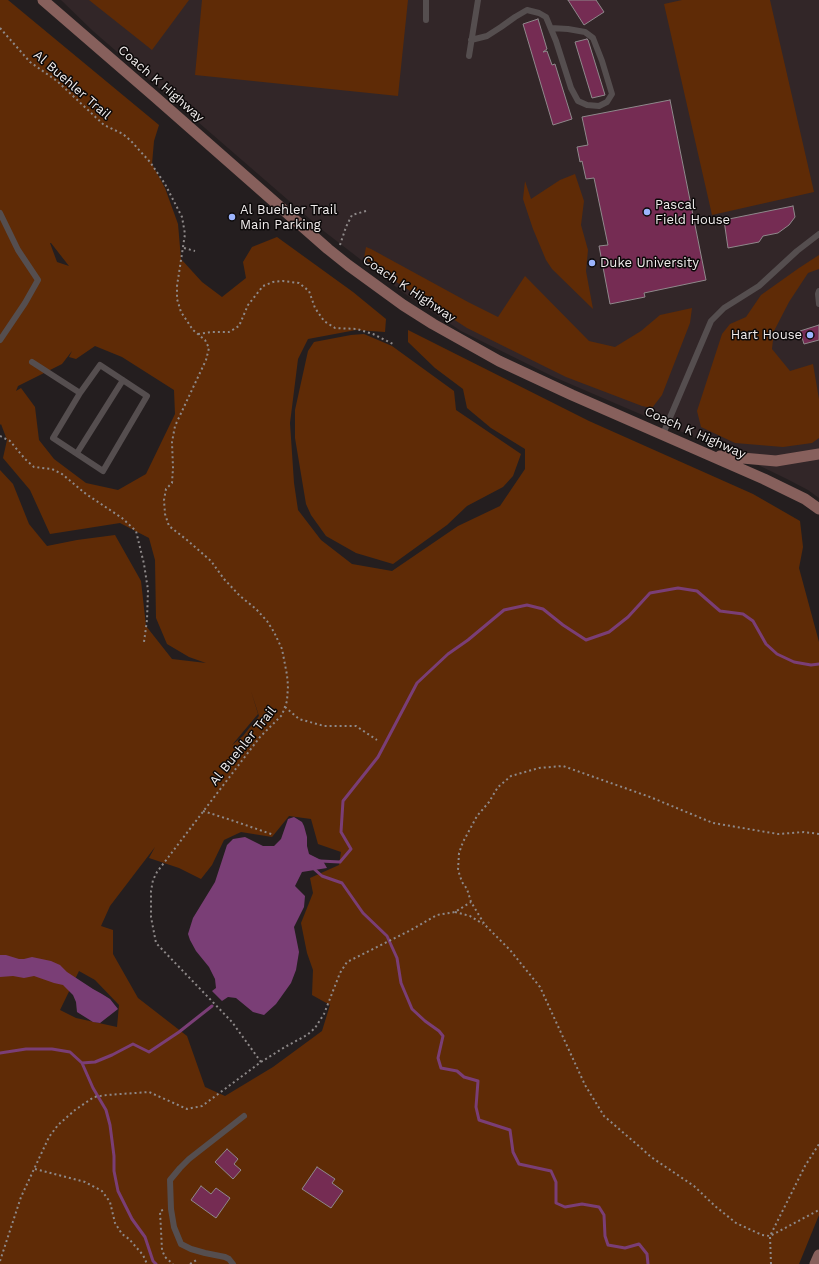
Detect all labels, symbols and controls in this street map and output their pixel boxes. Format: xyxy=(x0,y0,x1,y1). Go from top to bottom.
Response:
street label: Coach K Highway xyxy=(115,42,207,126)
street label: Al Buehler Trail xyxy=(30,47,114,123)
place label: Pascal Field House xyxy=(655,197,730,228)
place label: Al Buehler Trail Main Parking xyxy=(240,202,337,233)
marker: Pascal Field House xyxy=(642,207,652,217)
marker: Al Buehler Trail Main Parking xyxy=(227,212,237,222)
street label: Coach K Highway xyxy=(359,252,459,326)
place label: Duke University xyxy=(600,255,699,271)
marker: Duke University xyxy=(587,258,597,268)
place label: Hart House xyxy=(731,327,802,343)
marker: Hart House xyxy=(805,330,815,340)
street label: Coach K Highway xyxy=(642,404,748,462)
street label: Al Buehler Trail xyxy=(206,703,280,789)

